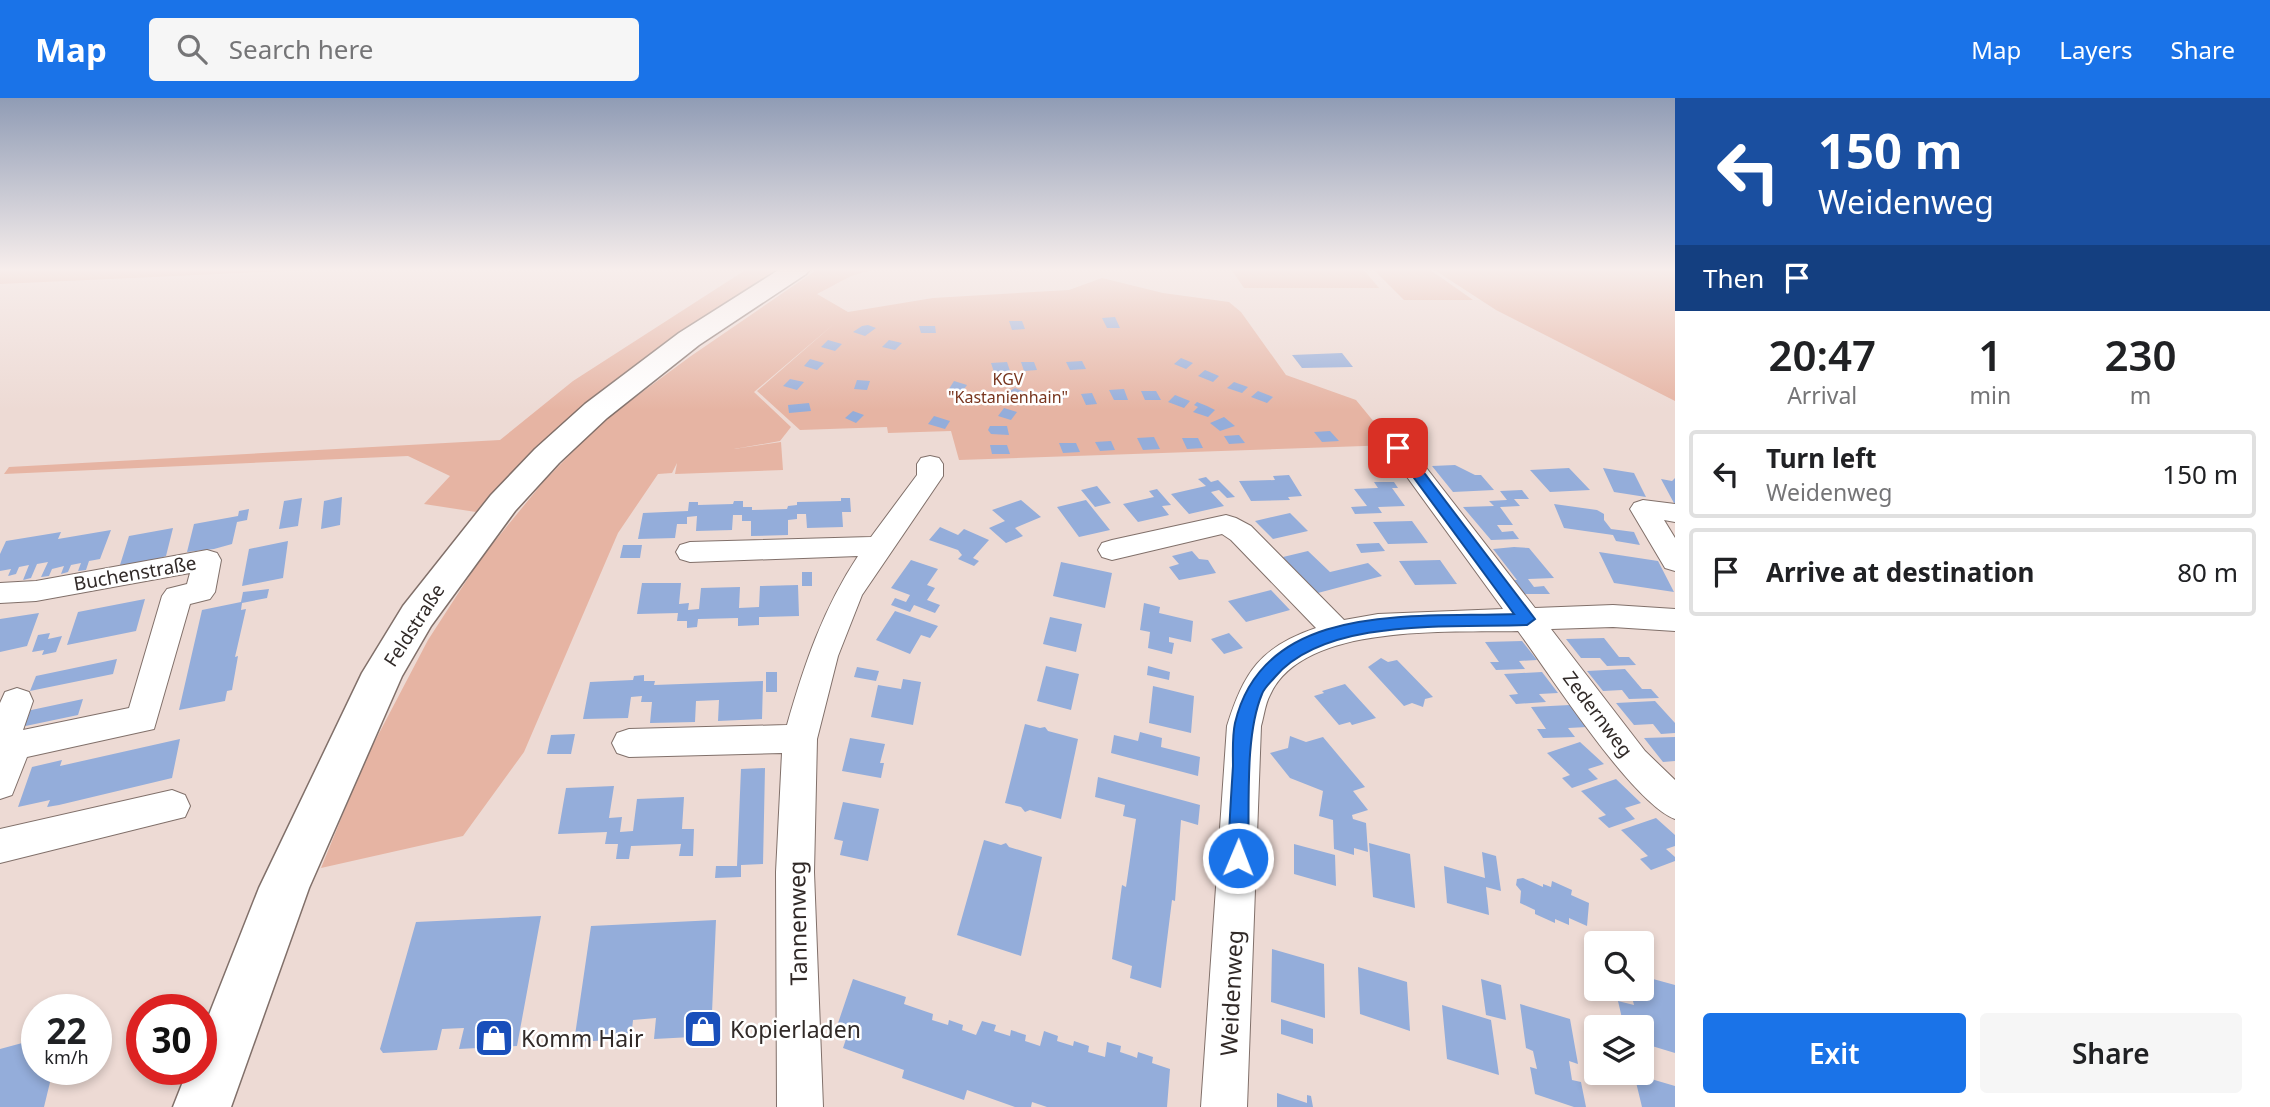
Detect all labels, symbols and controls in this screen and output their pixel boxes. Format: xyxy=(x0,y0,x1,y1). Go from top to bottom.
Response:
search box xyxy=(149,18,639,81)
text: Map xyxy=(35,27,107,72)
icon: search xyxy=(173,30,211,68)
text: Search here xyxy=(229,31,373,67)
text: Map xyxy=(1971,33,2021,66)
text: Layers xyxy=(2059,33,2133,66)
text: Share xyxy=(2171,33,2235,66)
text: 150 m xyxy=(1818,117,1963,183)
icon: left xyxy=(1703,126,1794,217)
text: Weidenweg xyxy=(1818,180,1994,223)
icon: arrive xyxy=(1778,259,1816,297)
text: Then xyxy=(1703,260,1764,296)
text: 20:47 xyxy=(1768,326,1876,383)
text: 1 xyxy=(1978,326,2002,383)
text: 230 xyxy=(2105,326,2177,383)
park label: KGV "Kastanienhain" xyxy=(948,368,1068,408)
text: Arrival xyxy=(1787,379,1857,411)
text: min xyxy=(1969,379,2011,411)
text: m xyxy=(2130,379,2151,411)
pin xyxy=(1368,418,1428,478)
icon: arrive xyxy=(1379,429,1417,467)
text: Turn left xyxy=(1766,440,1877,476)
icon: left xyxy=(1707,455,1745,493)
text: 150 m xyxy=(2162,456,2238,492)
text: Weidenweg xyxy=(1766,476,1892,508)
street label: Buchenstraße xyxy=(72,549,198,597)
icon: arrive xyxy=(1707,553,1745,591)
text: Arrive at destination xyxy=(1766,554,2035,590)
text: 80 m xyxy=(2177,554,2238,590)
street label: Feldstraße xyxy=(378,579,450,671)
street label: Zedernweg xyxy=(1557,666,1639,762)
position arrow xyxy=(1201,821,1275,895)
street label: Tannenweg xyxy=(780,860,814,986)
street label: Weidenweg xyxy=(1212,929,1250,1057)
map controls xyxy=(1584,931,1654,1085)
button: search xyxy=(1584,931,1654,1001)
speed limit sign: 30 xyxy=(126,994,217,1085)
text: 22 xyxy=(46,1007,87,1054)
shop icon: Kopierladen xyxy=(682,1008,724,1050)
place label: Kopierladen xyxy=(730,1013,861,1045)
button: Exit xyxy=(1703,1013,1966,1093)
button: Share xyxy=(1980,1013,2242,1093)
button: layers xyxy=(1584,1015,1654,1085)
shop icon: Komm Hair xyxy=(473,1017,515,1059)
place label: Komm Hair xyxy=(521,1022,644,1054)
text: km/h xyxy=(44,1045,89,1069)

